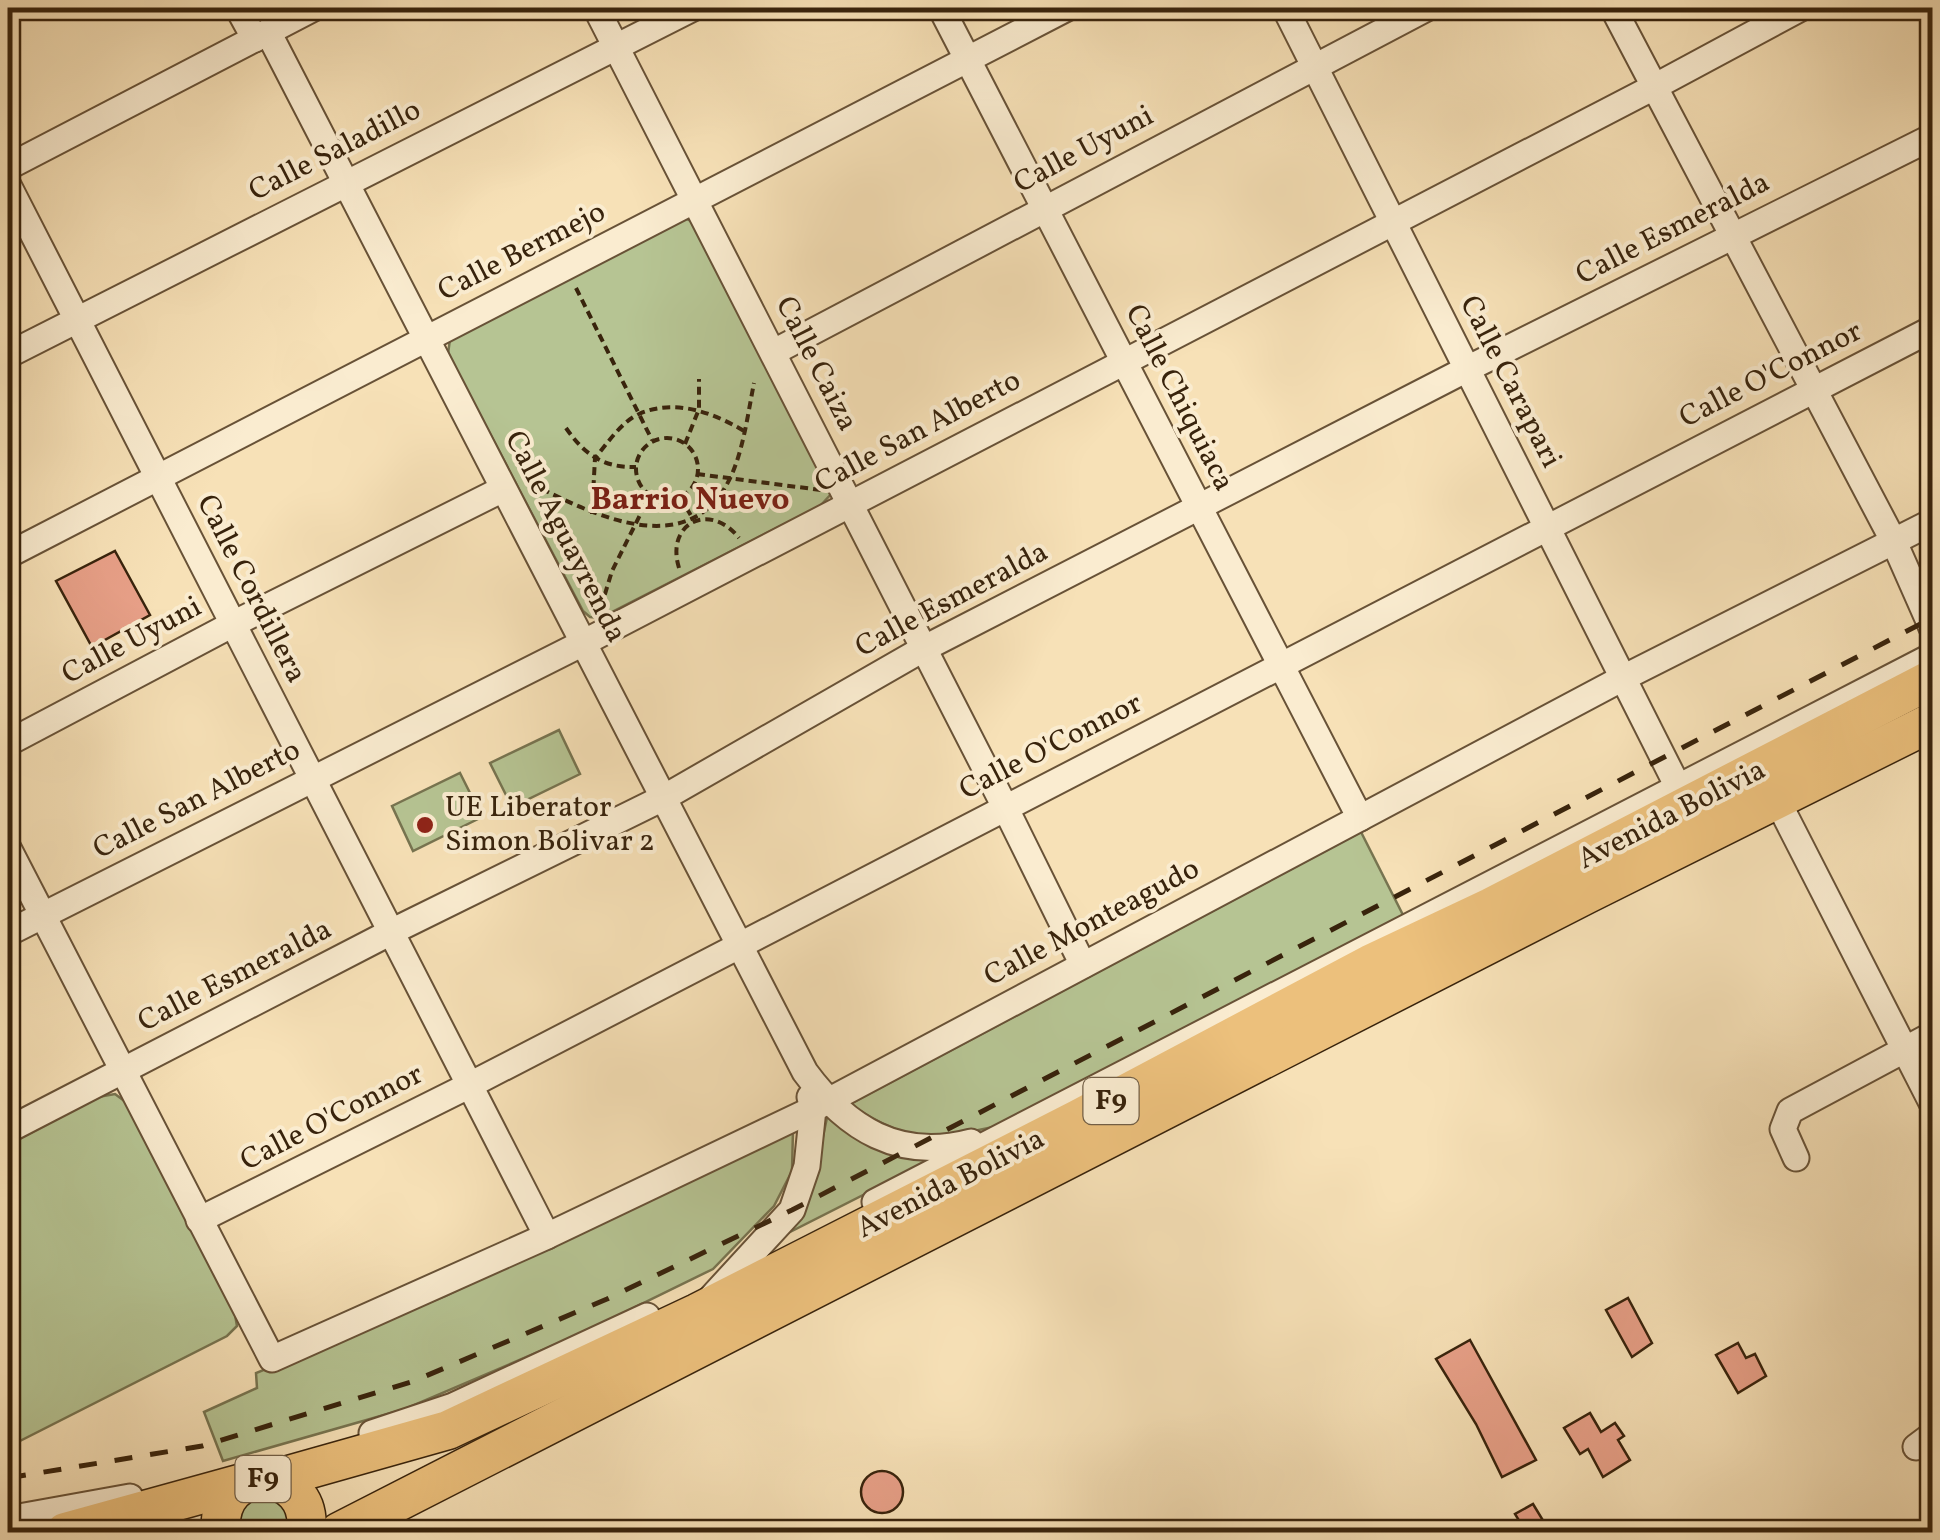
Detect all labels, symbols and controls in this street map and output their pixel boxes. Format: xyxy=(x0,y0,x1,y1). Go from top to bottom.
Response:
street label: Calle Saladillo xyxy=(242,90,428,212)
street label: Calle Uyuni xyxy=(1007,96,1161,204)
street label: Calle Esmeralda xyxy=(1569,162,1777,296)
street label: Calle Bermejo xyxy=(431,192,613,312)
street label: Calle Caiza xyxy=(764,289,868,439)
street label: Calle Carapari xyxy=(1449,289,1571,475)
street label: Calle Chiquiaca xyxy=(1114,297,1244,499)
street label: Calle O'Connor xyxy=(1672,311,1870,439)
street label: Calle San Alberto xyxy=(808,360,1028,504)
street label: Calle Aguayrenda xyxy=(493,424,637,650)
district label: Barrio Nuevo xyxy=(590,479,790,523)
street label: Calle Cordillera xyxy=(185,487,317,691)
street label: Calle Esmeralda xyxy=(848,532,1056,668)
street label: Calle Uyuni xyxy=(55,587,209,695)
street label: Calle O'Connor xyxy=(952,683,1150,811)
street label: Calle San Alberto xyxy=(86,730,308,870)
street label: Avenida Bolivia xyxy=(1571,750,1773,880)
place label: UE Liberator Simon Bolivar 2 xyxy=(445,787,655,863)
marker: UE Liberator Simon Bolivar 2 xyxy=(414,814,436,836)
street label: Calle Monteagudo xyxy=(977,848,1207,998)
street label: Calle Esmeralda xyxy=(131,909,339,1043)
street label: Calle O'Connor xyxy=(233,1054,431,1182)
road number: F9 xyxy=(1084,1078,1138,1124)
street label: Avenida Bolivia xyxy=(850,1119,1052,1249)
road number: F9 xyxy=(236,1456,290,1502)

